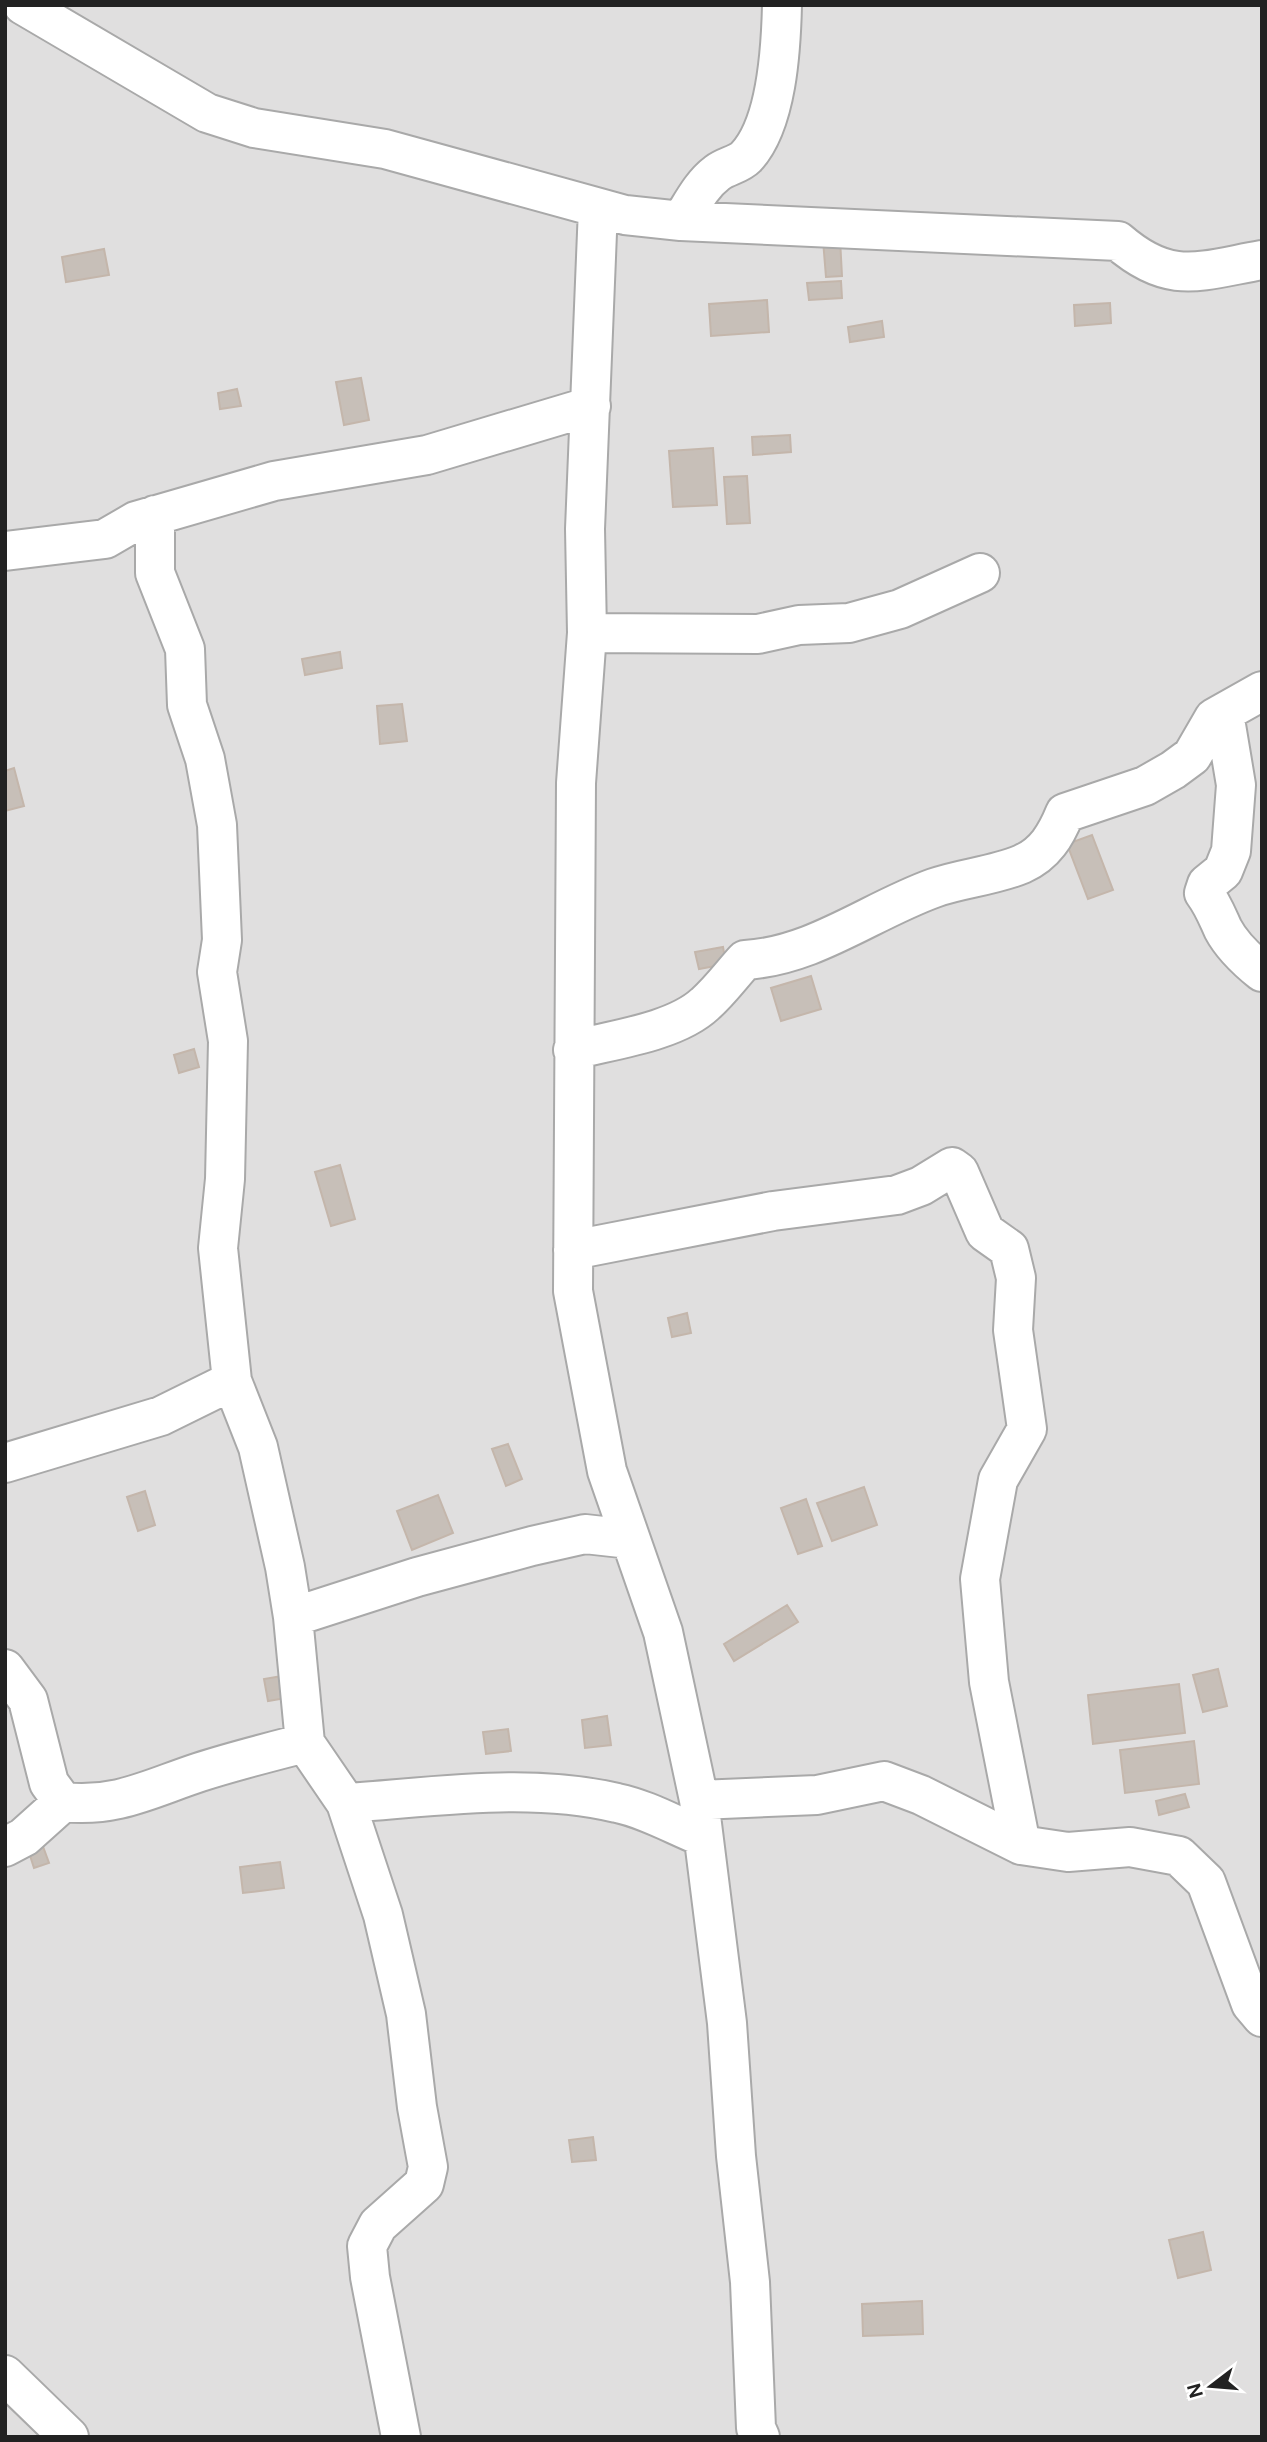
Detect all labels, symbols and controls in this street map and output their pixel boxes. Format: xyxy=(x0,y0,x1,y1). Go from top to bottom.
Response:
north arrow xyxy=(1176,2351,1246,2421)
text: N xyxy=(1181,2380,1209,2401)

